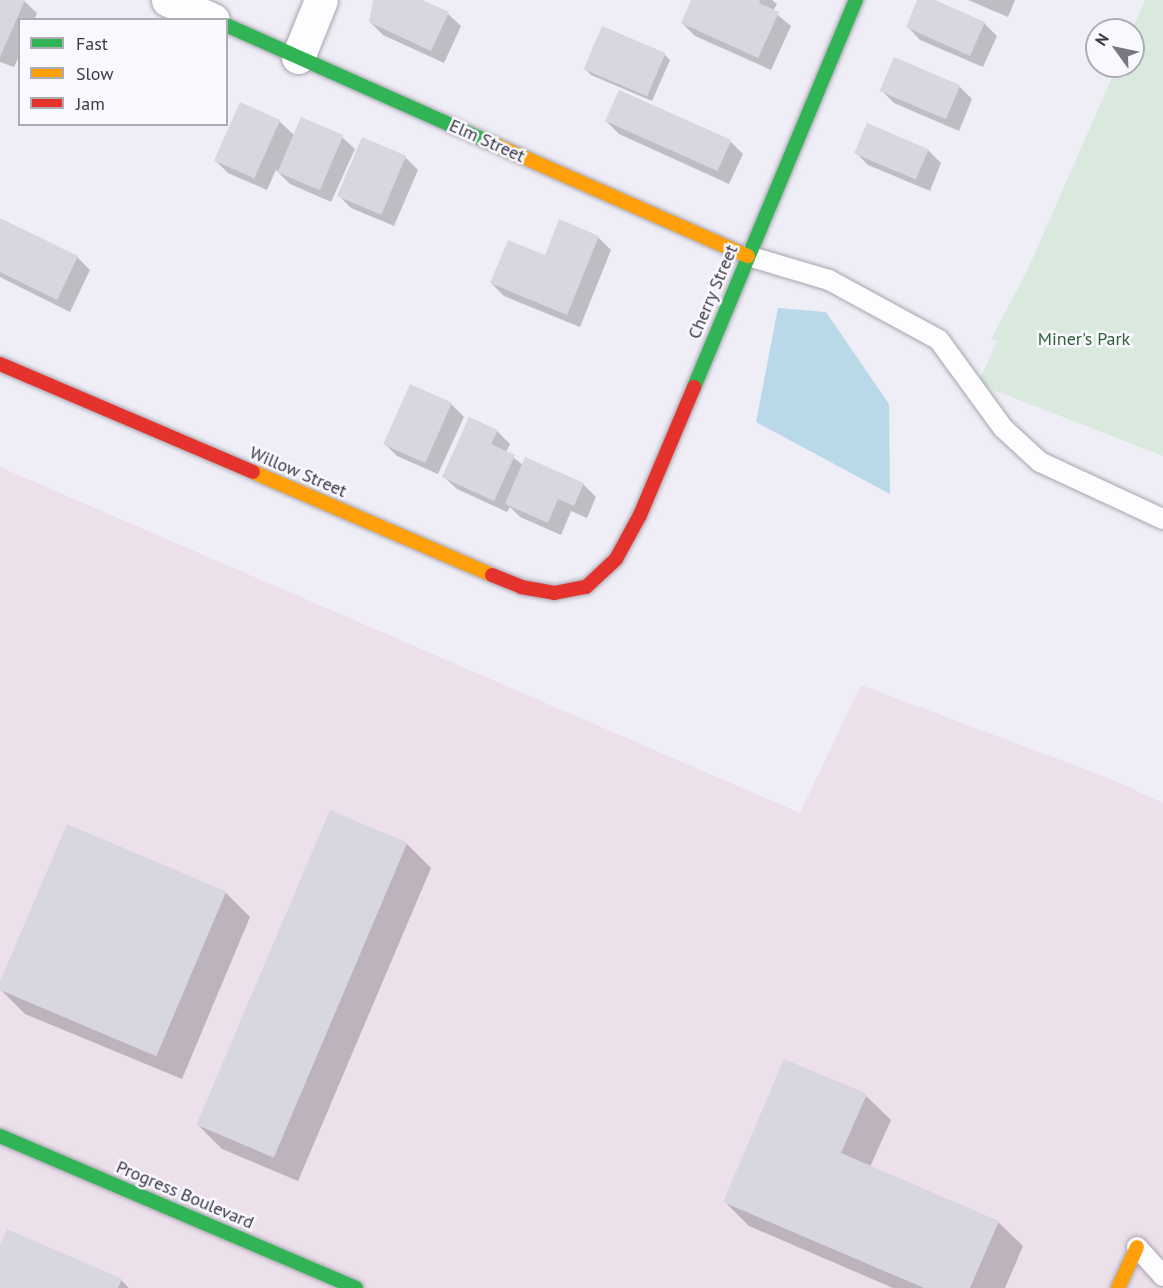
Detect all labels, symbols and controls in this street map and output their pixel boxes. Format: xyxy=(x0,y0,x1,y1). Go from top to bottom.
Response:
legend xyxy=(18,18,228,126)
north arrow xyxy=(1085,18,1145,78)
text: N xyxy=(1090,29,1113,49)
text: Fast xyxy=(76,32,108,55)
text: Slow xyxy=(76,62,114,85)
text: Jam xyxy=(76,92,105,115)
street label: Elm Street xyxy=(446,115,528,167)
street label: Cherry Street xyxy=(683,241,743,343)
park label: Miner's Park xyxy=(1038,328,1130,350)
street label: Willow Street xyxy=(246,442,350,502)
street label: Progress Boulevard xyxy=(113,1156,257,1234)

